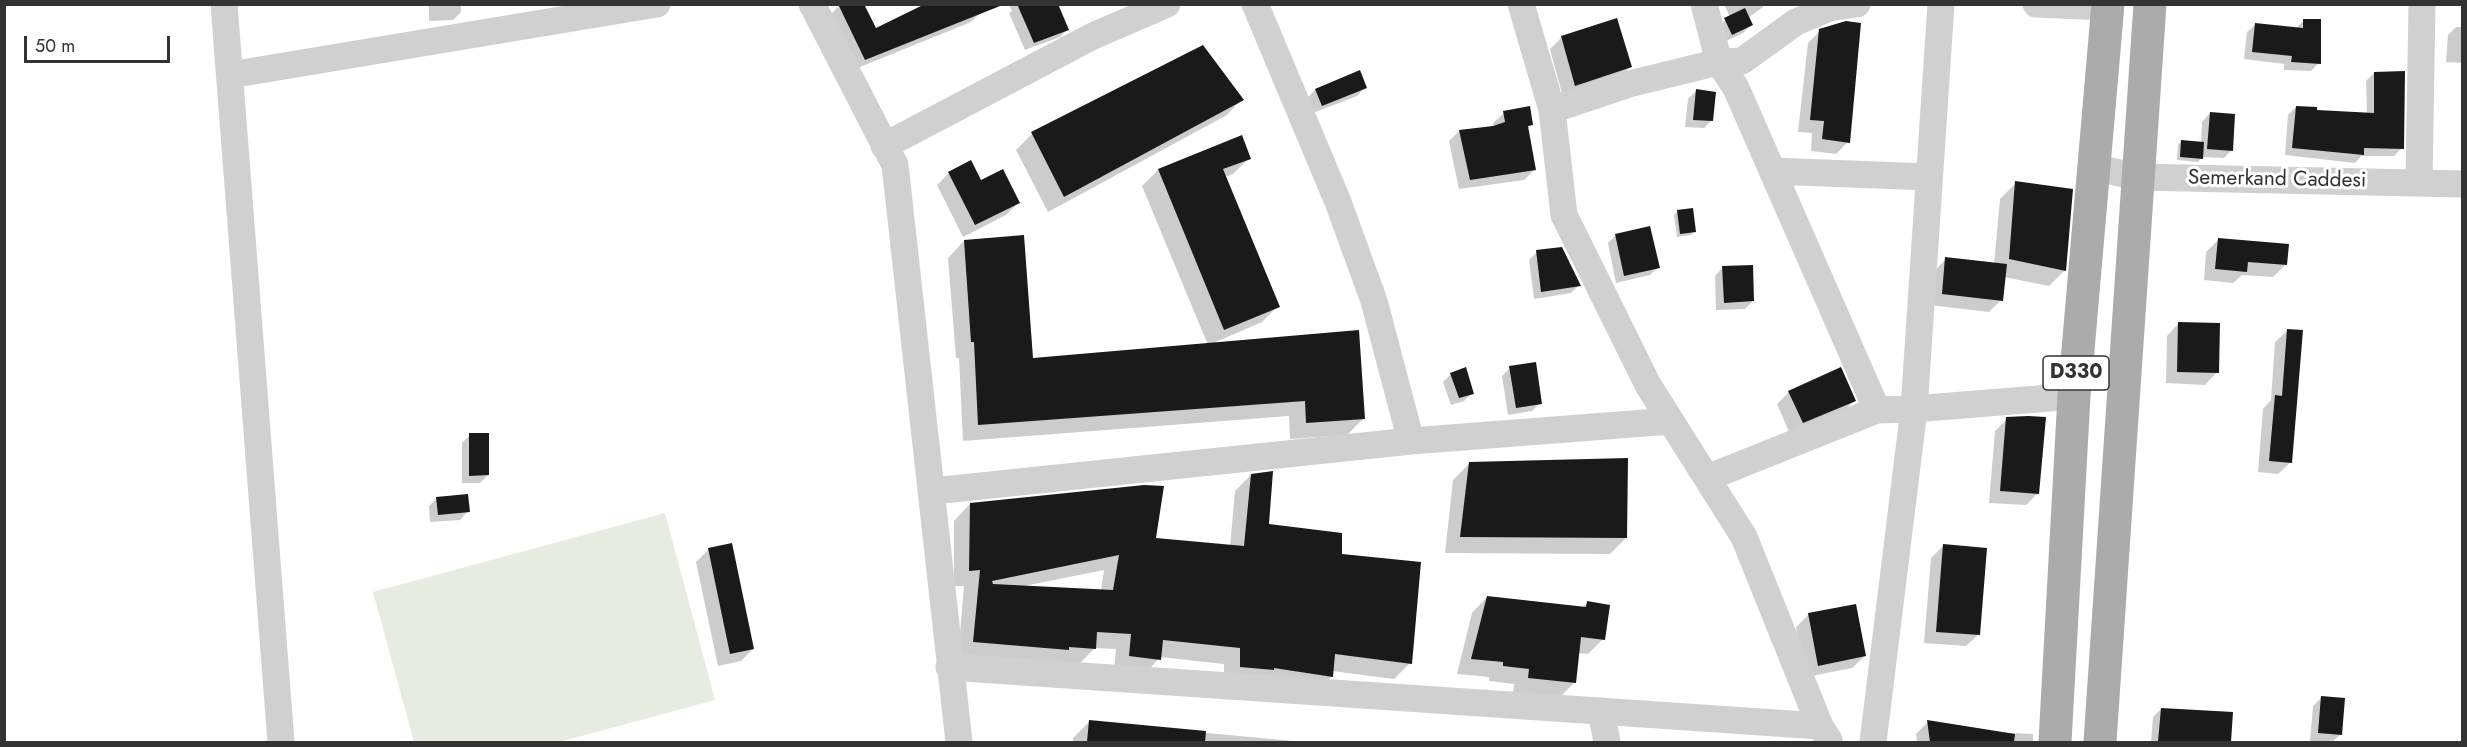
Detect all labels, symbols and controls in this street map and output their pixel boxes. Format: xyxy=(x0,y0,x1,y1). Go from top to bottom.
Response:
scale bar xyxy=(27,24,172,62)
text: 50 m xyxy=(35,33,75,59)
street label: Semerkand Caddesi xyxy=(2188,166,2366,194)
road number: D330 xyxy=(2043,356,2109,390)

